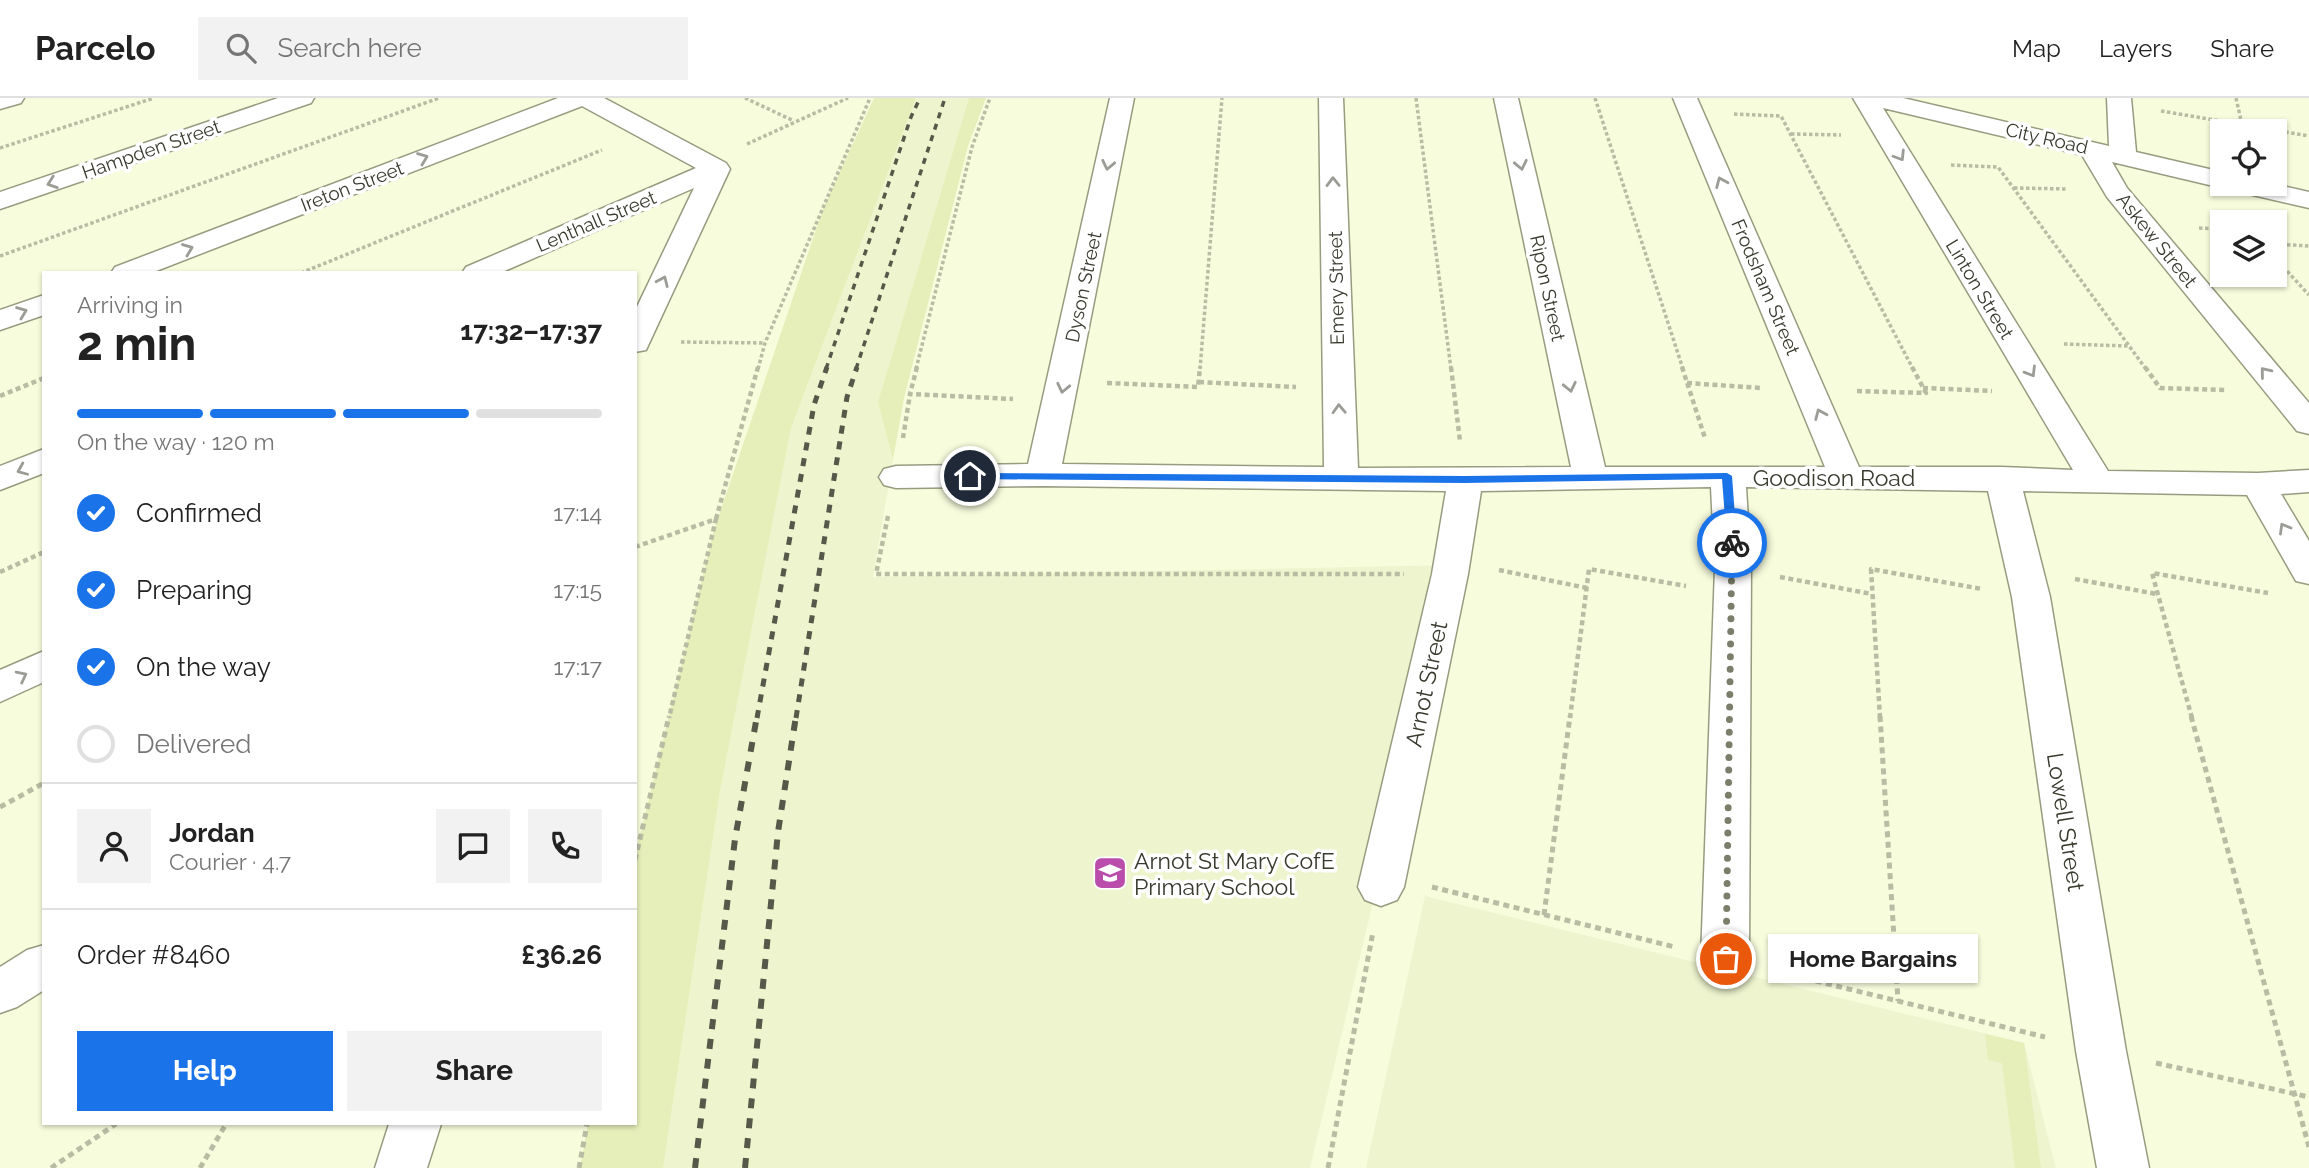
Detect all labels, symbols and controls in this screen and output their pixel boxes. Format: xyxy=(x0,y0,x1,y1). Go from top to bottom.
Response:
search box xyxy=(198,17,688,80)
text: Parcelo xyxy=(35,29,156,68)
icon: search xyxy=(222,29,260,67)
text: Search here xyxy=(278,33,422,63)
text: Map xyxy=(2012,34,2061,63)
text: Layers xyxy=(2099,34,2172,63)
text: Share xyxy=(2210,34,2274,63)
street label: Hampden Street xyxy=(79,115,224,183)
street label: City Road xyxy=(2004,118,2090,158)
map controls xyxy=(2210,119,2287,287)
button: locate xyxy=(2210,119,2287,196)
one-way arrow xyxy=(1892,149,1905,162)
one-way arrow xyxy=(417,152,429,166)
street label: Ireton Street xyxy=(298,156,407,216)
one-way arrow xyxy=(1102,159,1117,171)
one-way arrow xyxy=(1513,159,1527,171)
one-way arrow xyxy=(46,175,58,189)
one-way arrow xyxy=(1326,176,1341,187)
one-way arrow xyxy=(1715,177,1729,189)
street label: Lenthall Street xyxy=(533,186,660,256)
street label: Askew Street xyxy=(2112,188,2202,292)
button: layers xyxy=(2210,210,2287,287)
street label: Frodsham Street xyxy=(1727,216,1805,359)
street label: Dyson Street xyxy=(1061,229,1106,344)
street label: Emery Street xyxy=(1324,230,1348,345)
street label: Ripon Street xyxy=(1526,233,1570,344)
street label: Linton Street xyxy=(1942,235,2019,343)
one-way arrow xyxy=(182,243,194,257)
one-way arrow xyxy=(655,276,669,288)
text: Arriving in xyxy=(77,291,183,318)
one-way arrow xyxy=(15,307,27,321)
text: 17:32–17:37 xyxy=(460,316,602,346)
text: 2 min xyxy=(77,317,196,371)
one-way arrow xyxy=(2022,365,2035,378)
one-way arrow xyxy=(2261,367,2274,379)
one-way arrow xyxy=(1562,381,1576,393)
one-way arrow xyxy=(1056,382,1071,394)
one-way arrow xyxy=(1331,404,1347,414)
one-way arrow xyxy=(1814,409,1828,421)
text: On the way · 120 m xyxy=(77,428,275,455)
pin xyxy=(940,446,1000,506)
icon: home xyxy=(951,457,989,495)
one-way arrow xyxy=(17,462,29,476)
street label: Goodison Road xyxy=(1753,464,1915,491)
icon: check xyxy=(77,494,115,532)
text: Confirmed xyxy=(136,498,262,528)
text: 17:14 xyxy=(553,499,602,526)
courier xyxy=(1697,508,1767,578)
one-way arrow xyxy=(2279,522,2292,535)
icon: bike xyxy=(1713,524,1751,562)
icon: check xyxy=(77,571,115,609)
text: Preparing xyxy=(136,575,252,605)
text: 17:15 xyxy=(553,576,602,603)
street label: Arnot Street xyxy=(1400,618,1453,749)
icon: check xyxy=(77,648,115,686)
text: On the way xyxy=(136,652,271,682)
text: 17:17 xyxy=(554,653,602,680)
one-way arrow xyxy=(15,671,27,684)
text: Delivered xyxy=(136,729,251,759)
street label: Lowell Street xyxy=(2042,751,2090,893)
button: person xyxy=(77,809,151,883)
button: chat xyxy=(436,809,510,883)
button: phone xyxy=(528,809,602,883)
text: Jordan xyxy=(169,818,255,848)
place label: Arnot St Mary CofE Primary School xyxy=(1134,847,1335,900)
text: Courier · 4.7 xyxy=(169,848,291,875)
school or university icon: Arnot St Mary CofE Primary School xyxy=(1091,854,1129,892)
pin xyxy=(1696,929,1756,989)
callout: Home Bargains xyxy=(1768,934,1978,984)
text: Order #8460 xyxy=(77,940,231,970)
text: £36.26 xyxy=(521,940,602,970)
icon: bag xyxy=(1707,940,1745,978)
text: Home Bargains xyxy=(1789,945,1957,972)
button: Help xyxy=(77,1031,333,1111)
button: Share xyxy=(347,1031,602,1111)

